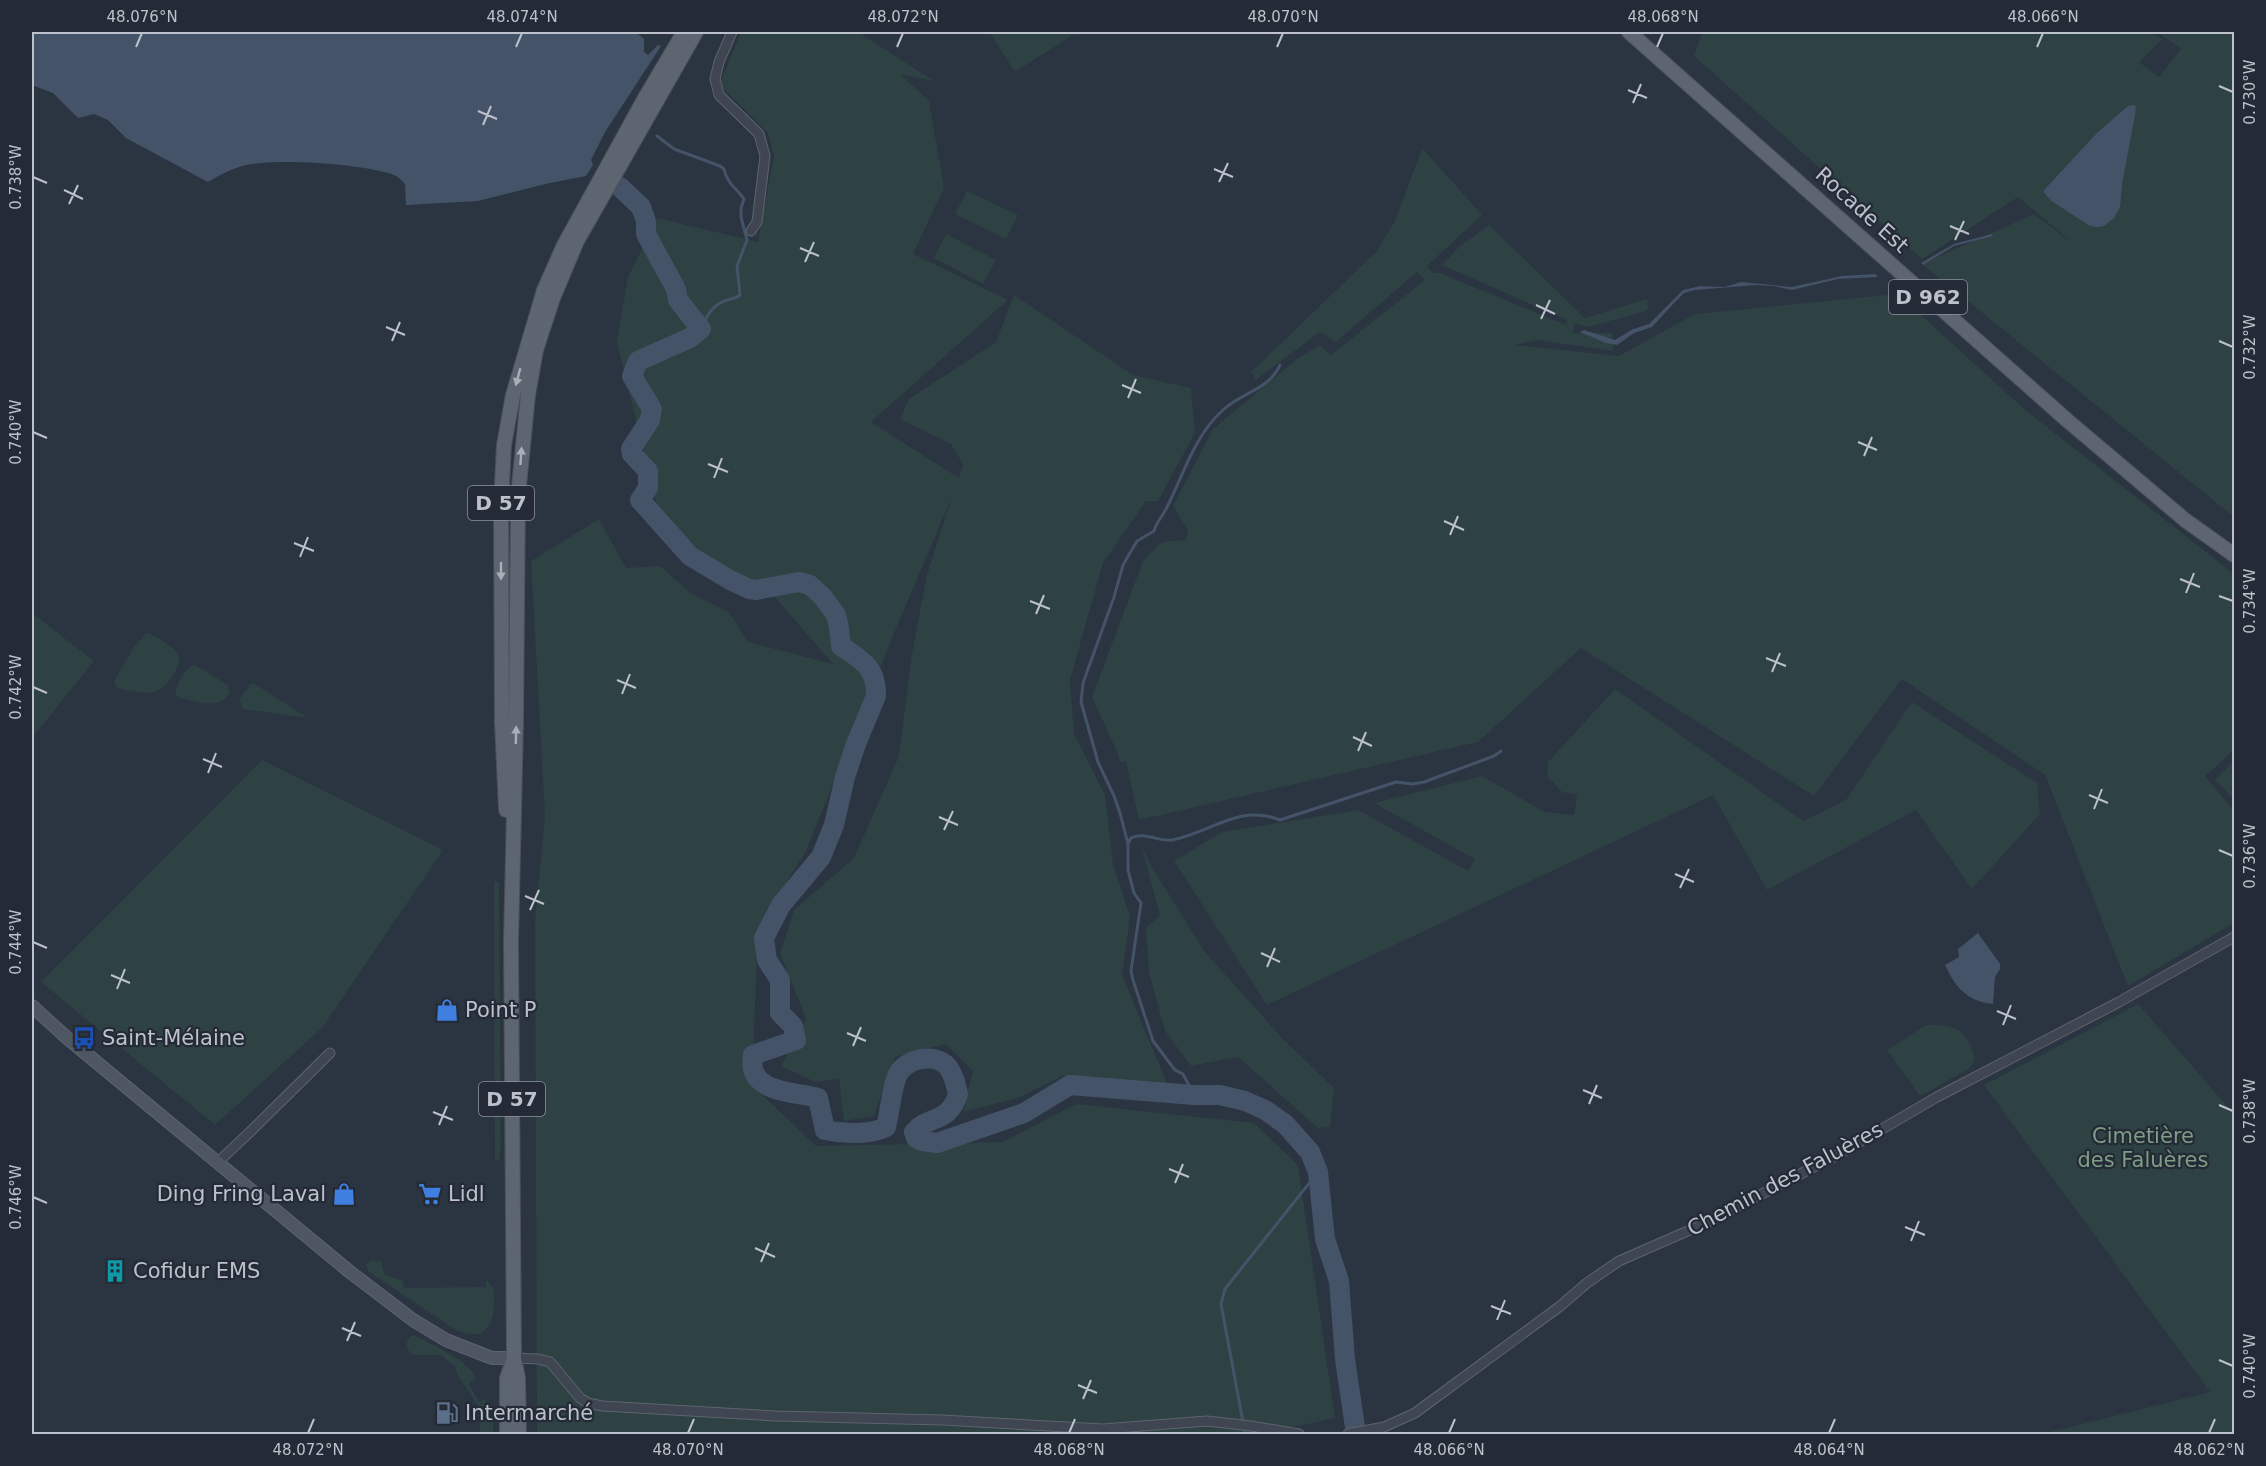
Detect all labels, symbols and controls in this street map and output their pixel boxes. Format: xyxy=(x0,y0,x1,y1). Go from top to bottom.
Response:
text: 48.076°N xyxy=(106,8,178,26)
text: 48.074°N xyxy=(486,8,558,26)
text: 48.072°N xyxy=(867,8,939,26)
text: 48.070°N xyxy=(1247,8,1319,26)
text: 48.068°N xyxy=(1627,8,1699,26)
text: 48.066°N xyxy=(2007,8,2079,26)
text: 0.730°W xyxy=(2241,59,2259,125)
text: 0.738°W xyxy=(7,144,25,210)
street label: Rocade Est xyxy=(1811,162,1913,258)
road number: D 962 xyxy=(1889,280,1967,314)
text: 0.732°W xyxy=(2241,314,2259,380)
one-way arrow xyxy=(513,368,522,386)
text: 0.740°W xyxy=(7,399,25,465)
one-way arrow xyxy=(516,447,526,466)
road number: D 57 xyxy=(468,486,534,520)
one-way arrow xyxy=(496,561,506,580)
text: 0.734°W xyxy=(2241,568,2259,634)
text: 0.742°W xyxy=(7,654,25,720)
one-way arrow xyxy=(511,726,520,745)
text: 0.736°W xyxy=(2241,823,2259,889)
text: 0.744°W xyxy=(7,909,25,975)
shop icon: Point P xyxy=(434,997,460,1023)
place label: Point P xyxy=(465,998,536,1022)
bus stop icon: Saint-Mélaine xyxy=(71,1025,97,1051)
place label: Saint-Mélaine xyxy=(102,1026,245,1050)
text: 0.738°W xyxy=(2241,1078,2259,1144)
road number: D 57 xyxy=(479,1082,545,1116)
street label: Chemin des Faluères xyxy=(1683,1117,1887,1241)
park label: Cimetière des Faluères xyxy=(2078,1124,2208,1172)
text: 0.746°W xyxy=(7,1164,25,1230)
shop icon: Ding Fring Laval xyxy=(331,1181,357,1207)
supermarket icon: Lidl xyxy=(417,1181,443,1207)
place label: Ding Fring Laval xyxy=(157,1182,326,1206)
place label: Lidl xyxy=(448,1182,485,1206)
building icon: Cofidur EMS xyxy=(102,1258,128,1284)
place label: Cofidur EMS xyxy=(133,1259,260,1283)
text: 0.740°W xyxy=(2241,1333,2259,1399)
fuel station icon: Intermarché xyxy=(434,1400,460,1426)
place label: Intermarché xyxy=(465,1401,593,1425)
text: 48.072°N xyxy=(272,1441,344,1459)
text: 48.070°N xyxy=(652,1441,724,1459)
text: 48.068°N xyxy=(1033,1441,1105,1459)
text: 48.066°N xyxy=(1413,1441,1485,1459)
text: 48.064°N xyxy=(1793,1441,1865,1459)
text: 48.062°N xyxy=(2173,1441,2245,1459)

